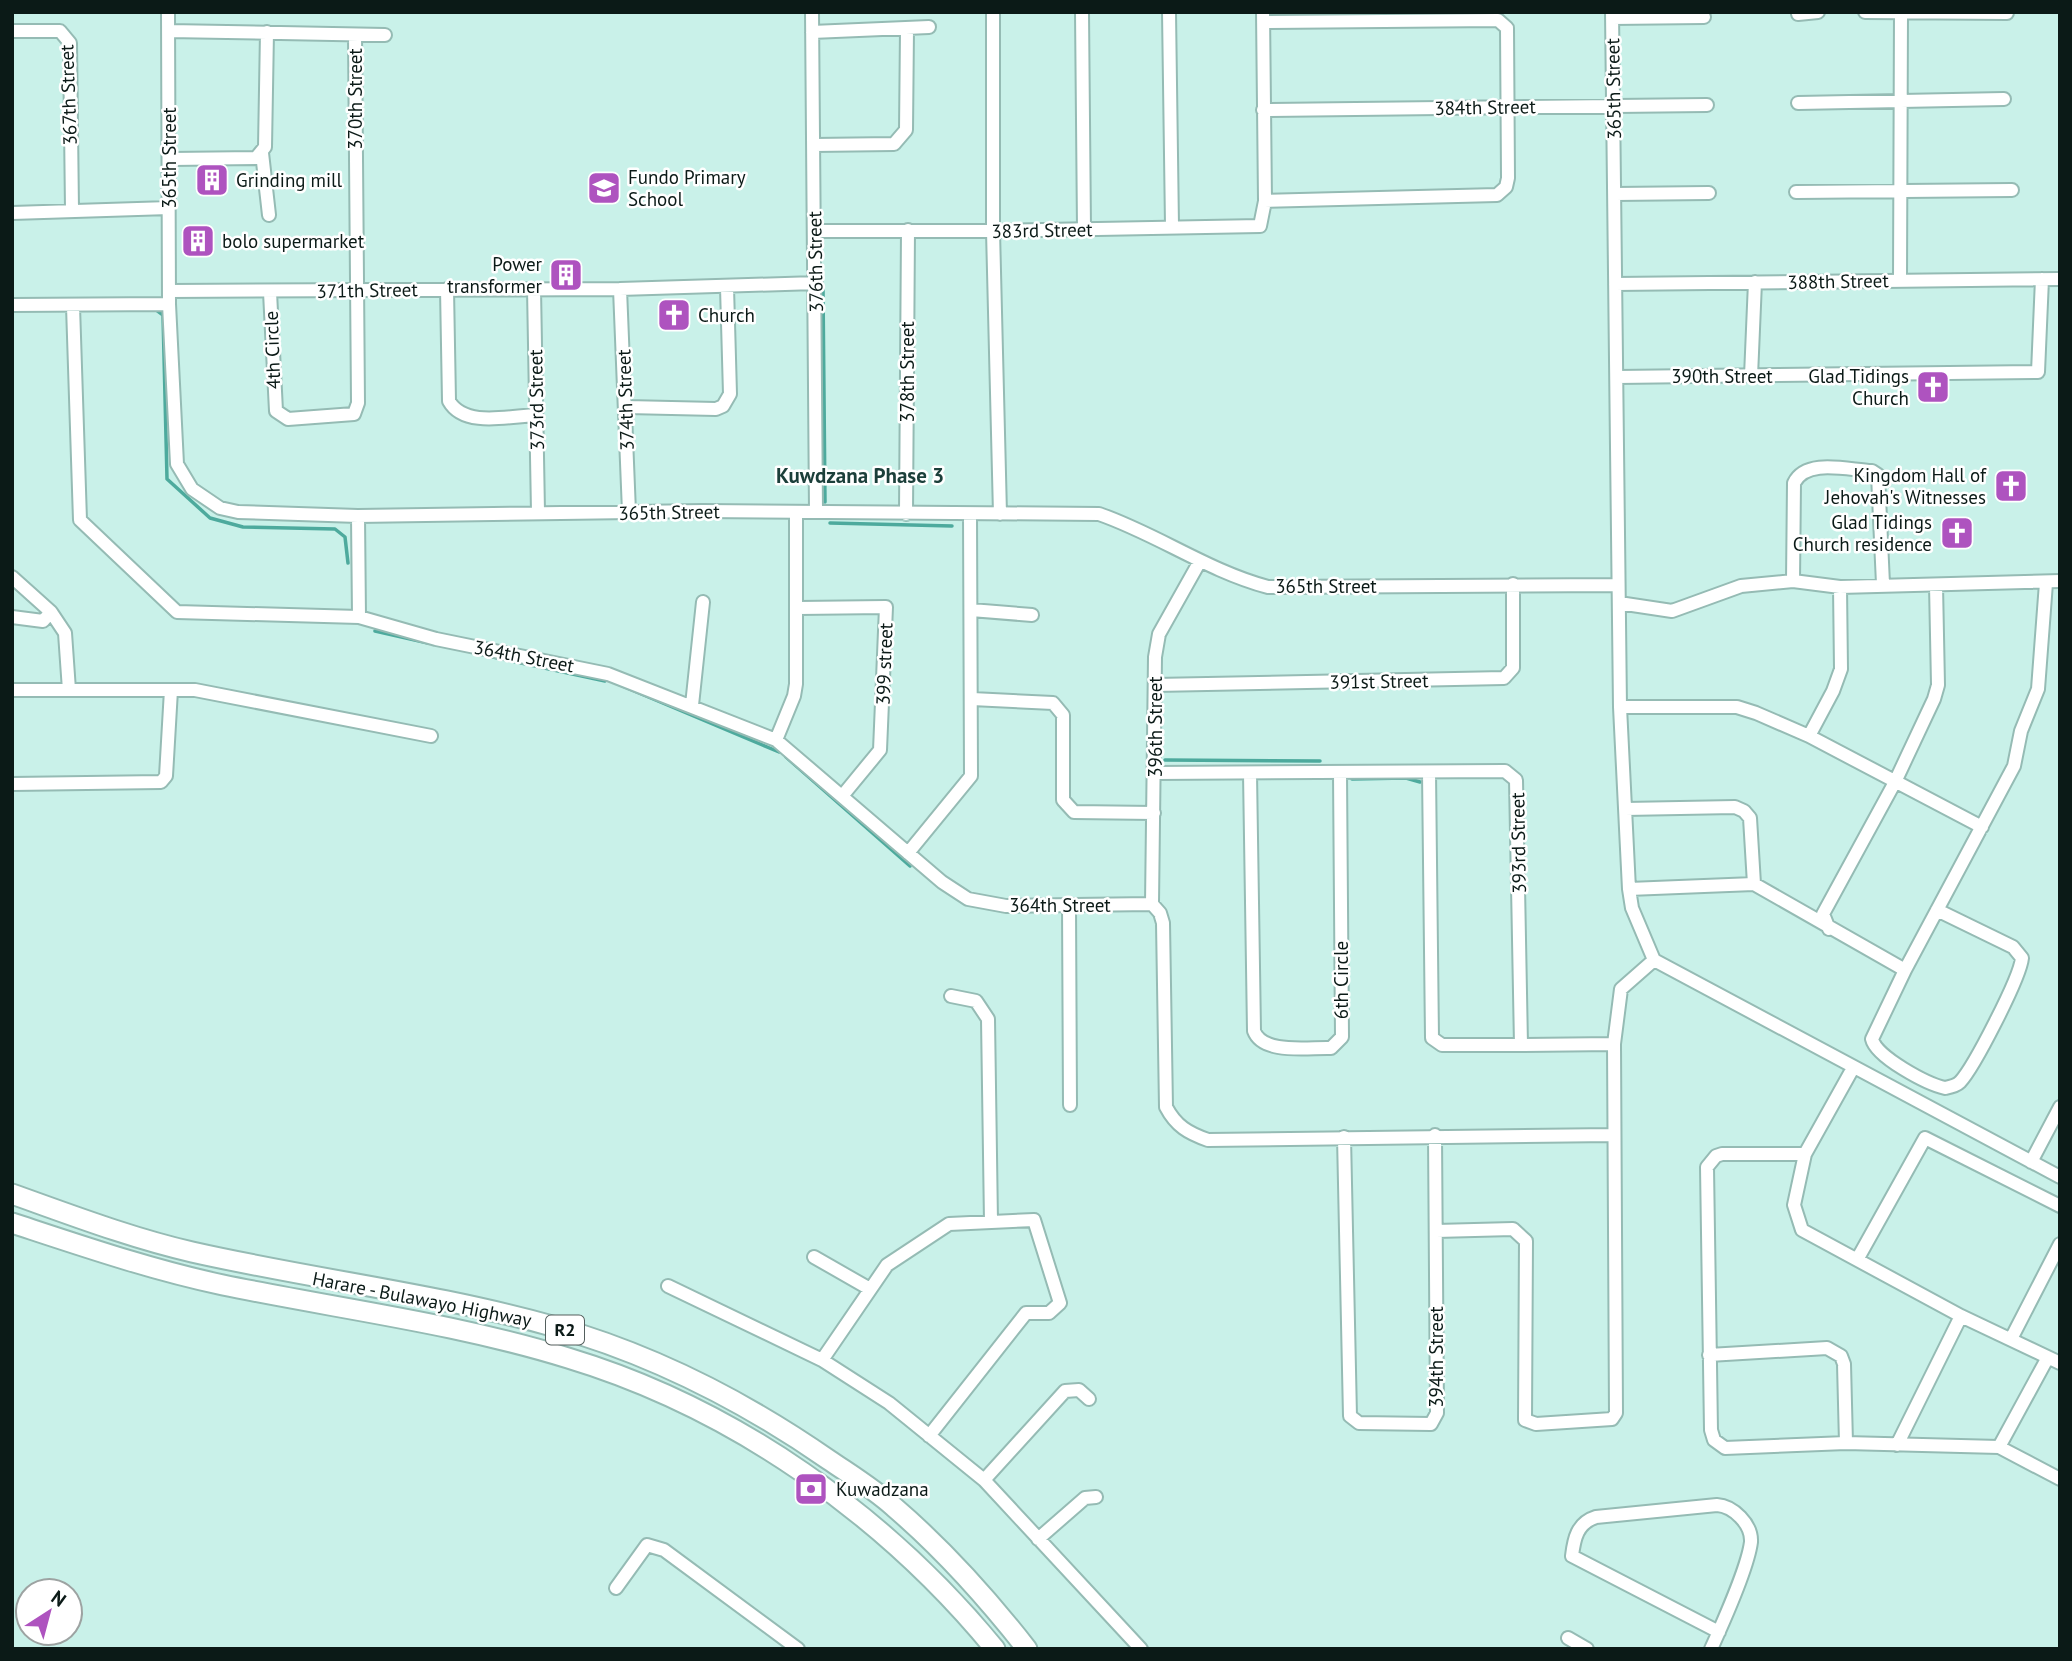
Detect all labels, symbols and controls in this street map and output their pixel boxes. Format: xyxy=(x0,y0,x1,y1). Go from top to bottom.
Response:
street label: 365th Street xyxy=(1600,37,1626,140)
street label: 367th Street xyxy=(54,44,82,146)
street label: 370th Street xyxy=(343,48,367,150)
street label: 384th Street xyxy=(1434,94,1537,120)
street label: 365th Street xyxy=(157,107,181,209)
building icon: Grinding mill xyxy=(193,161,231,199)
place label: Fundo Primary School xyxy=(628,165,746,211)
place label: Grinding mill xyxy=(236,168,343,192)
school or university icon: Fundo Primary School xyxy=(585,169,623,207)
street label: 376th Street xyxy=(802,210,828,313)
street label: 383rd Street xyxy=(991,217,1093,243)
building icon: bolo supermarket xyxy=(179,222,217,260)
place label: bolo supermarket xyxy=(222,229,365,253)
place label: Power transformer xyxy=(447,252,543,298)
building icon: Power transformer xyxy=(547,256,585,294)
street label: 388th Street xyxy=(1787,268,1890,294)
street label: 371th Street xyxy=(316,277,419,303)
church icon: Church xyxy=(655,296,693,334)
place label: Church xyxy=(698,303,755,327)
street label: 4th Circle xyxy=(259,310,285,390)
street label: 378th Street xyxy=(895,321,919,423)
street label: 374th Street xyxy=(611,348,639,451)
street label: 373rd Street xyxy=(523,349,549,451)
street label: 390th Street xyxy=(1671,364,1773,388)
place label: Glad Tidings Church xyxy=(1808,364,1909,410)
church icon: Glad Tidings Church xyxy=(1914,368,1952,406)
district label: Kuwdzana Phase 3 xyxy=(776,462,944,489)
place label: Kingdom Hall of Jehovah's Witnesses xyxy=(1824,463,1987,509)
church icon: Kingdom Hall of Jehovah's Witnesses xyxy=(1992,467,2030,505)
street label: 365th Street xyxy=(618,499,721,525)
place label: Glad Tidings Church residence xyxy=(1793,510,1932,556)
church icon: Glad Tidings Church residence xyxy=(1938,514,1976,552)
street label: 365th Street xyxy=(1275,574,1377,598)
street label: 399 street xyxy=(871,622,897,706)
street label: 364th Street xyxy=(472,635,577,678)
street label: 391st Street xyxy=(1329,668,1429,694)
street label: 396th Street xyxy=(1143,676,1167,778)
street label: 393rd Street xyxy=(1505,792,1531,894)
street label: 364th Street xyxy=(1009,893,1111,917)
street label: 6th Circle xyxy=(1329,941,1353,1019)
street label: Harare - Bulawayo Highway xyxy=(311,1266,534,1332)
street label: 394th Street xyxy=(1424,1306,1448,1408)
road number: R2 xyxy=(546,1316,584,1344)
bank icon: Kuwadzana xyxy=(792,1470,830,1508)
place label: Kuwadzana xyxy=(836,1477,929,1501)
north arrow xyxy=(14,1577,84,1647)
text: N xyxy=(47,1585,71,1612)

